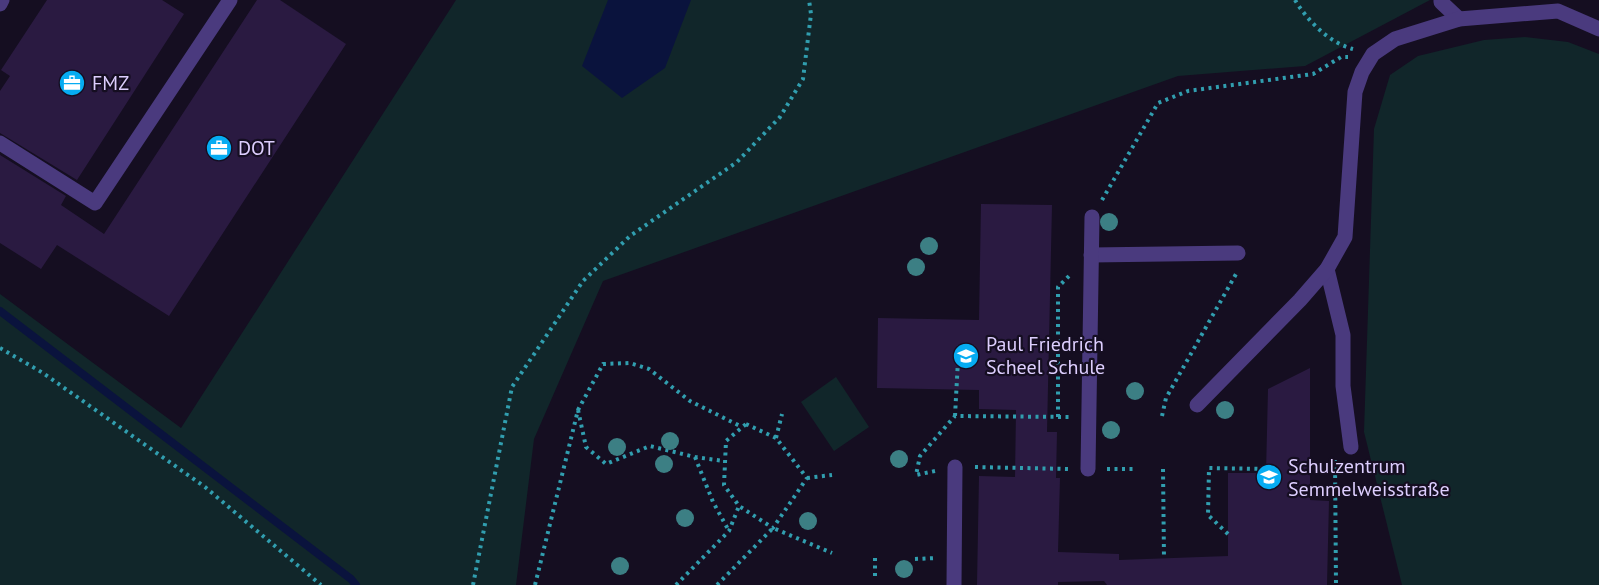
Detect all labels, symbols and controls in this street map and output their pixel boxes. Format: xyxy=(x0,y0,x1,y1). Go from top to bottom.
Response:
office icon: FMZ xyxy=(57,68,87,98)
place label: FMZ xyxy=(92,70,129,96)
office icon: DOT xyxy=(204,133,234,163)
place label: DOT xyxy=(238,135,275,161)
place label: Paul Friedrich Scheel Schule xyxy=(986,331,1105,380)
school or university icon: Paul Friedrich Scheel Schule xyxy=(951,341,981,371)
place label: Schulzentrum Semmelweisstraße xyxy=(1288,453,1450,502)
school or university icon: Schulzentrum Semmelweisstraße xyxy=(1254,462,1284,492)

